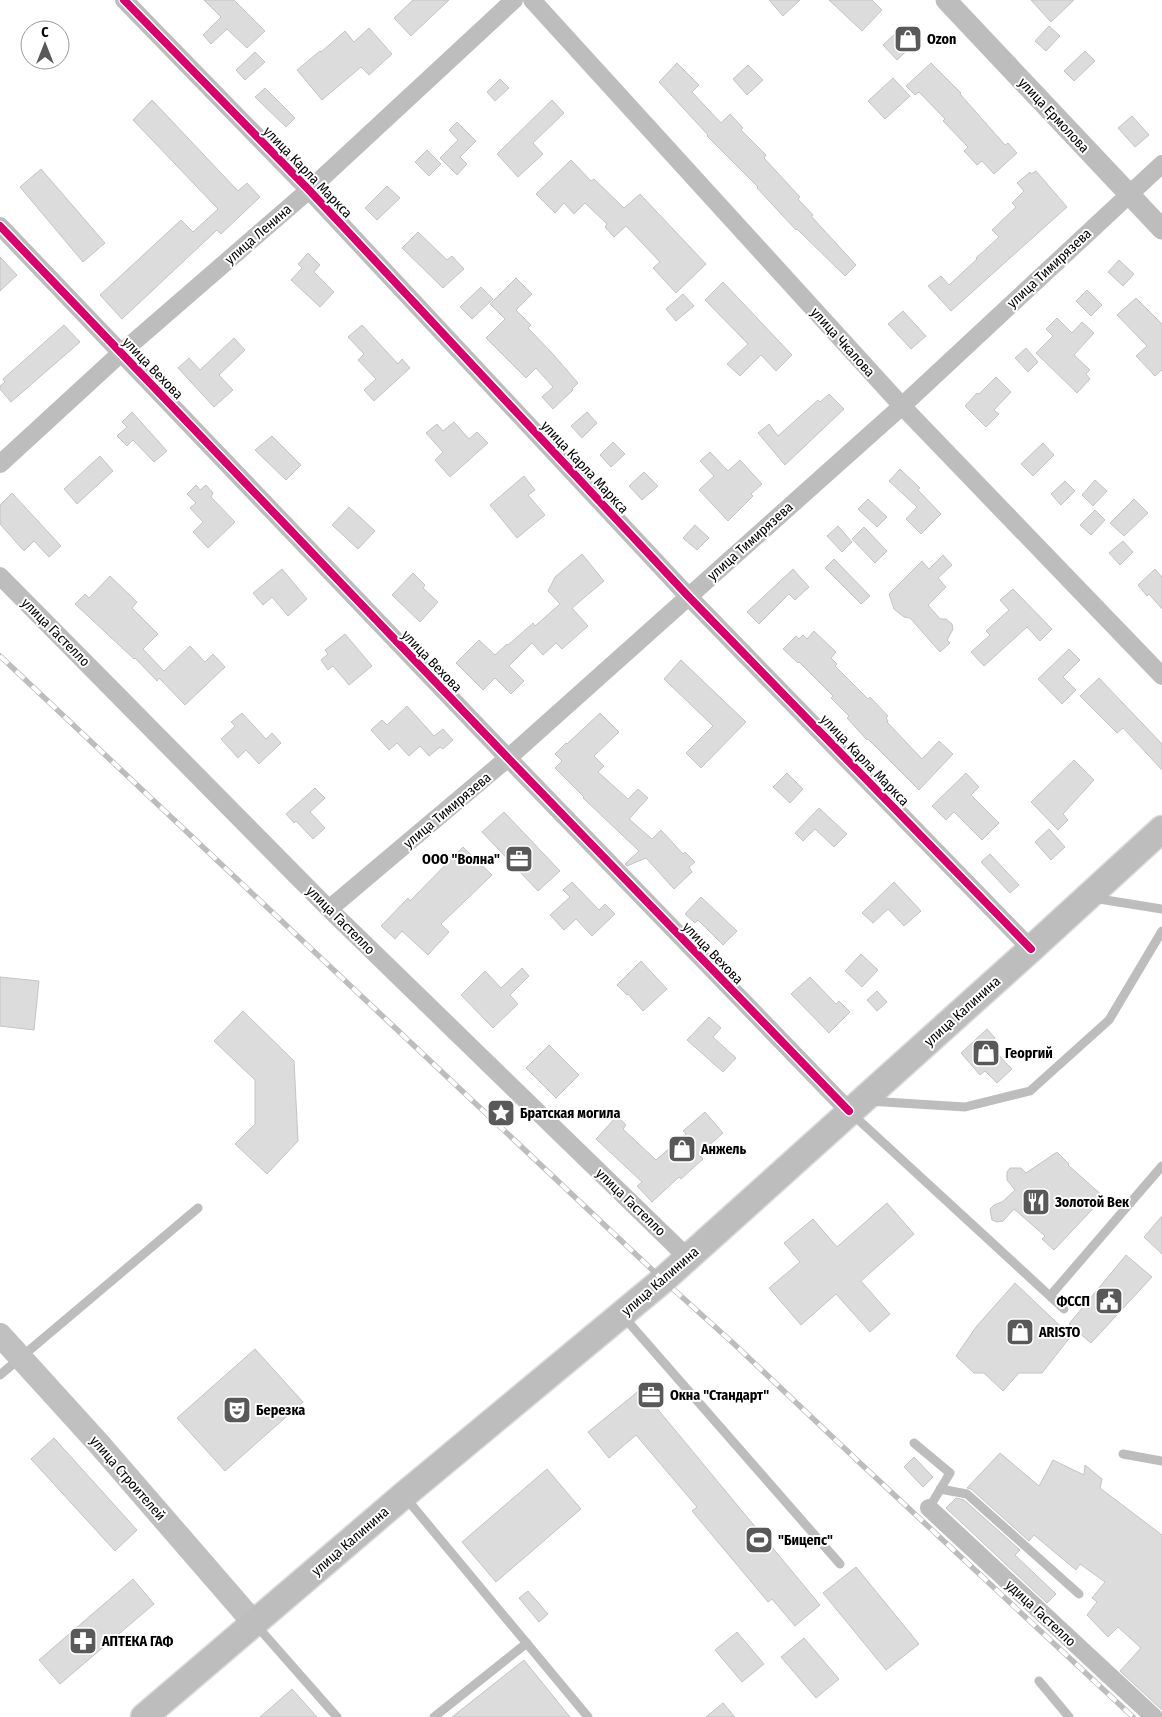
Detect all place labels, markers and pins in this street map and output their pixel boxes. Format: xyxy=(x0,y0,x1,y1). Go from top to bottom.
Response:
shop icon: Ozon xyxy=(893,24,923,54)
place label: Ozon xyxy=(927,31,956,48)
office icon: ООО "Волна" xyxy=(504,844,534,874)
place label: ООО "Волна" xyxy=(422,851,500,868)
shop icon: Георгий xyxy=(971,1038,1001,1068)
place label: Георгий xyxy=(1005,1045,1053,1062)
place icon: Братская могила xyxy=(486,1098,516,1128)
place label: Братская могила xyxy=(520,1105,621,1122)
shop icon: Анжель xyxy=(667,1134,697,1164)
place label: Анжель xyxy=(700,1141,747,1158)
restaurant icon: Золотой Век xyxy=(1021,1187,1051,1217)
place label: Золотой Век xyxy=(1054,1194,1130,1211)
public building icon: ФССП xyxy=(1094,1286,1124,1316)
place label: ФССП xyxy=(1056,1293,1090,1310)
shop icon: ARISTO xyxy=(1005,1317,1035,1347)
place label: ARISTO xyxy=(1038,1324,1081,1341)
office icon: Окна "Стандарт" xyxy=(636,1380,666,1410)
place label: Окна "Стандарт" xyxy=(670,1387,769,1404)
theatre icon: Березка xyxy=(222,1395,252,1425)
place label: Березка xyxy=(256,1402,305,1419)
sports icon: "Бицепс" xyxy=(744,1525,774,1555)
place label: "Бицепс" xyxy=(778,1532,833,1549)
pharmacy icon: АПТЕКА ГАФ xyxy=(68,1626,98,1656)
place label: АПТЕКА ГАФ xyxy=(101,1633,174,1650)

